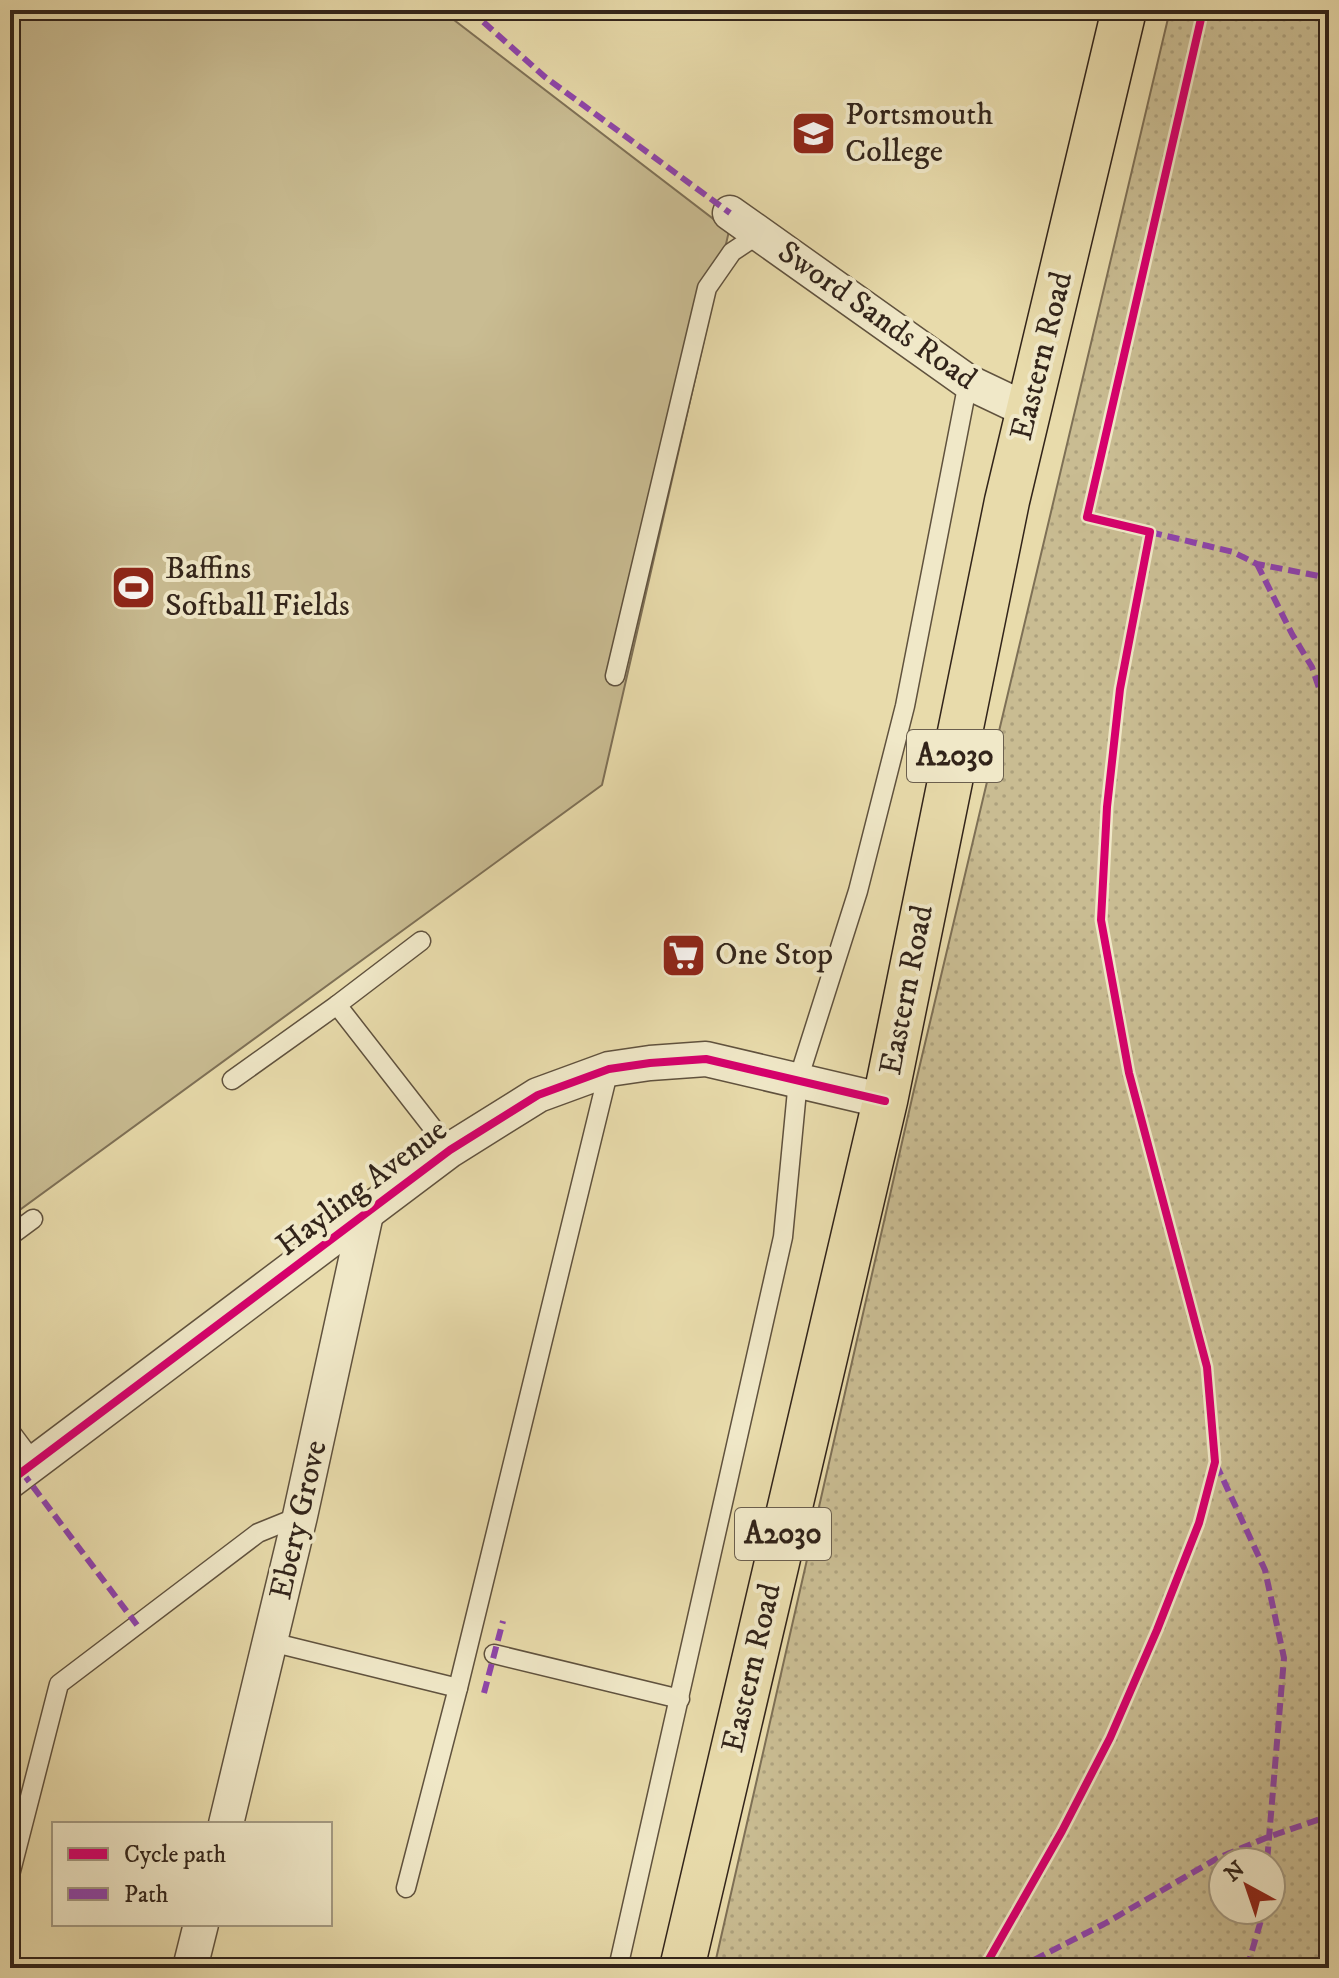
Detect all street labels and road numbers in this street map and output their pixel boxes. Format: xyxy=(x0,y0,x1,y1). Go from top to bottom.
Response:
street label: Sword Sands Road xyxy=(770,233,984,399)
street label: Eastern Road xyxy=(1002,268,1082,444)
road number: A2030 xyxy=(907,730,1003,782)
street label: Eastern Road xyxy=(871,902,943,1078)
street label: Hayling Avenue xyxy=(268,1111,456,1265)
street label: Ebery Grove xyxy=(261,1437,337,1603)
road number: A2030 xyxy=(735,1508,831,1560)
street label: Eastern Road xyxy=(713,1580,791,1756)

